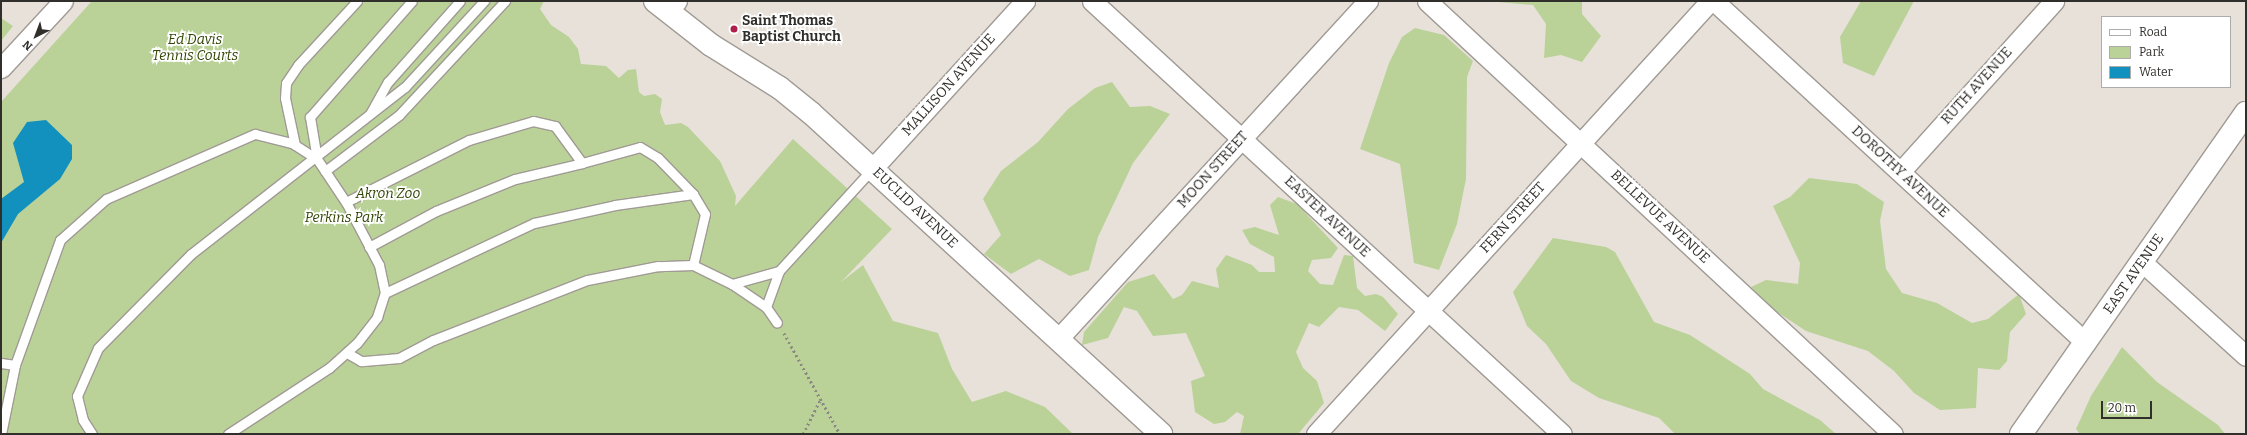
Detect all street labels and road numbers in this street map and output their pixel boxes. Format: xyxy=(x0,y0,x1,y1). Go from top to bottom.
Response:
street label: MALLISON AVENUE xyxy=(899,31,999,139)
street label: RUTH AVENUE xyxy=(1938,44,2016,128)
street label: DOROTHY AVENUE xyxy=(1848,123,1952,221)
street label: MOON STREET xyxy=(1174,128,1252,212)
street label: EUCLID AVENUE xyxy=(869,164,961,252)
street label: BELLEVUE AVENUE xyxy=(1607,167,1713,267)
street label: EASTER AVENUE xyxy=(1281,173,1373,261)
street label: FERN STREET xyxy=(1477,179,1549,257)
street label: EAST AVENUE xyxy=(2100,231,2168,317)

